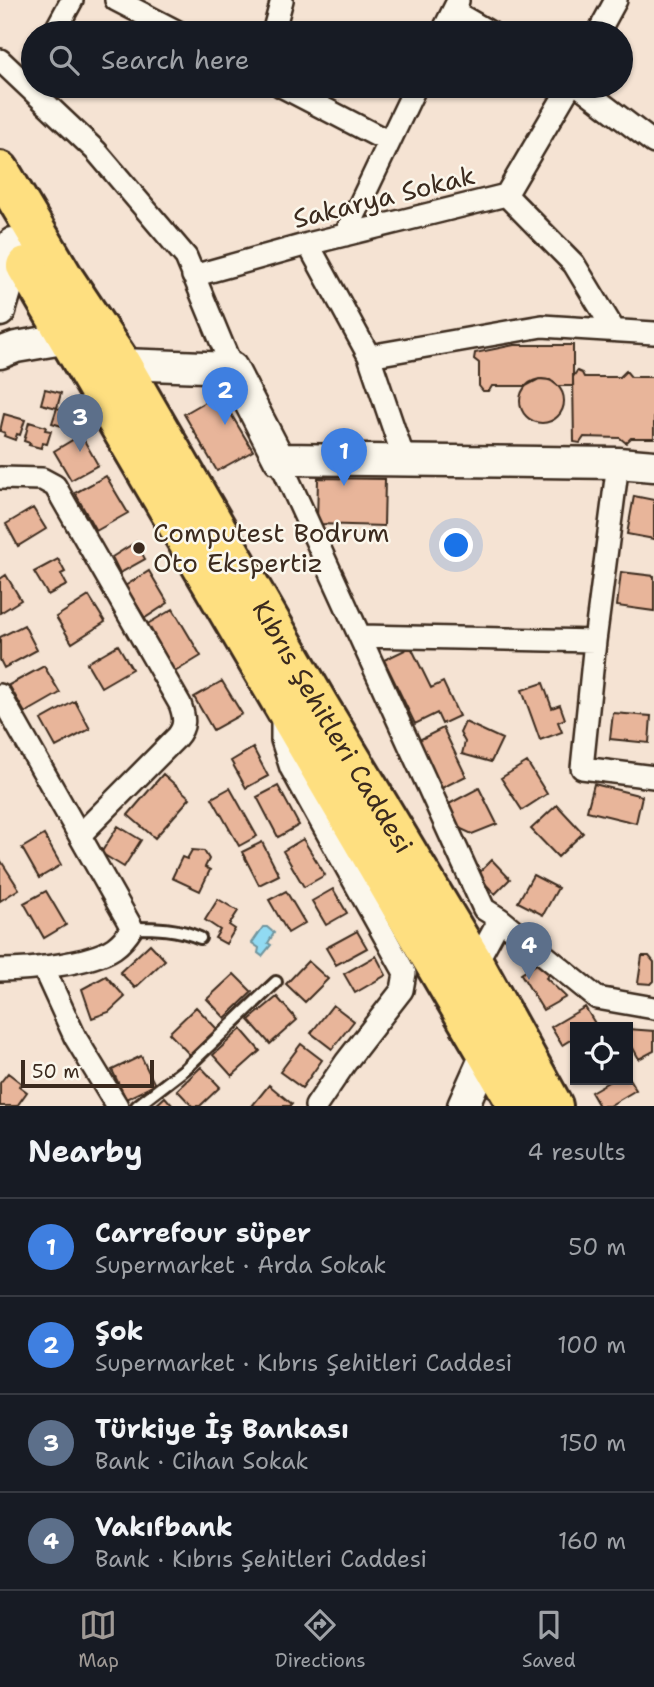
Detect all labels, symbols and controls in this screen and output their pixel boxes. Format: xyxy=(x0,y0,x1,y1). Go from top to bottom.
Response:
search box xyxy=(21,21,633,98)
icon: search xyxy=(45,41,83,79)
text: Search here xyxy=(101,42,250,77)
street label: Sakarya Sokak xyxy=(289,157,479,236)
pin: 2 xyxy=(202,367,248,425)
pin: 3 xyxy=(57,394,103,452)
pin: 1 xyxy=(321,428,367,486)
place label: Computest Bodrum Oto Ekspertiz xyxy=(153,515,390,580)
your location xyxy=(439,528,473,562)
marker: Computest Bodrum Oto Ekspertiz xyxy=(131,540,147,556)
street label: Kıbrıs Şehitleri Caddesi xyxy=(245,594,422,860)
pin: 4 xyxy=(506,922,552,980)
map controls xyxy=(570,1022,633,1085)
button: locate xyxy=(570,1022,633,1085)
scale bar xyxy=(21,1057,154,1089)
text: 50 m xyxy=(32,1059,80,1084)
text: Nearby xyxy=(28,1131,143,1172)
text: 4 results xyxy=(527,1137,626,1167)
text: Carrefour süper xyxy=(95,1215,311,1250)
text: 1 xyxy=(46,1232,56,1262)
text: 50 m xyxy=(568,1232,626,1262)
text: Supermarket · Arda Sokak xyxy=(95,1250,387,1280)
text: Şok xyxy=(95,1313,144,1348)
text: 2 xyxy=(43,1330,59,1360)
text: 100 m xyxy=(557,1330,626,1360)
text: Supermarket · Kıbrıs Şehitleri Caddesi xyxy=(95,1348,512,1378)
text: Türkiye İş Bankası xyxy=(95,1411,349,1446)
text: 3 xyxy=(43,1428,59,1458)
text: 150 m xyxy=(559,1428,626,1458)
text: Bank · Cihan Sokak xyxy=(95,1446,309,1476)
text: Vakıfbank xyxy=(95,1509,233,1544)
text: 4 xyxy=(43,1526,59,1556)
text: 160 m xyxy=(558,1526,626,1556)
text: Bank · Kıbrıs Şehitleri Caddesi xyxy=(95,1544,427,1574)
tab: Map xyxy=(78,1606,119,1673)
tab: Directions xyxy=(275,1606,366,1673)
tab: Saved xyxy=(522,1606,576,1673)

